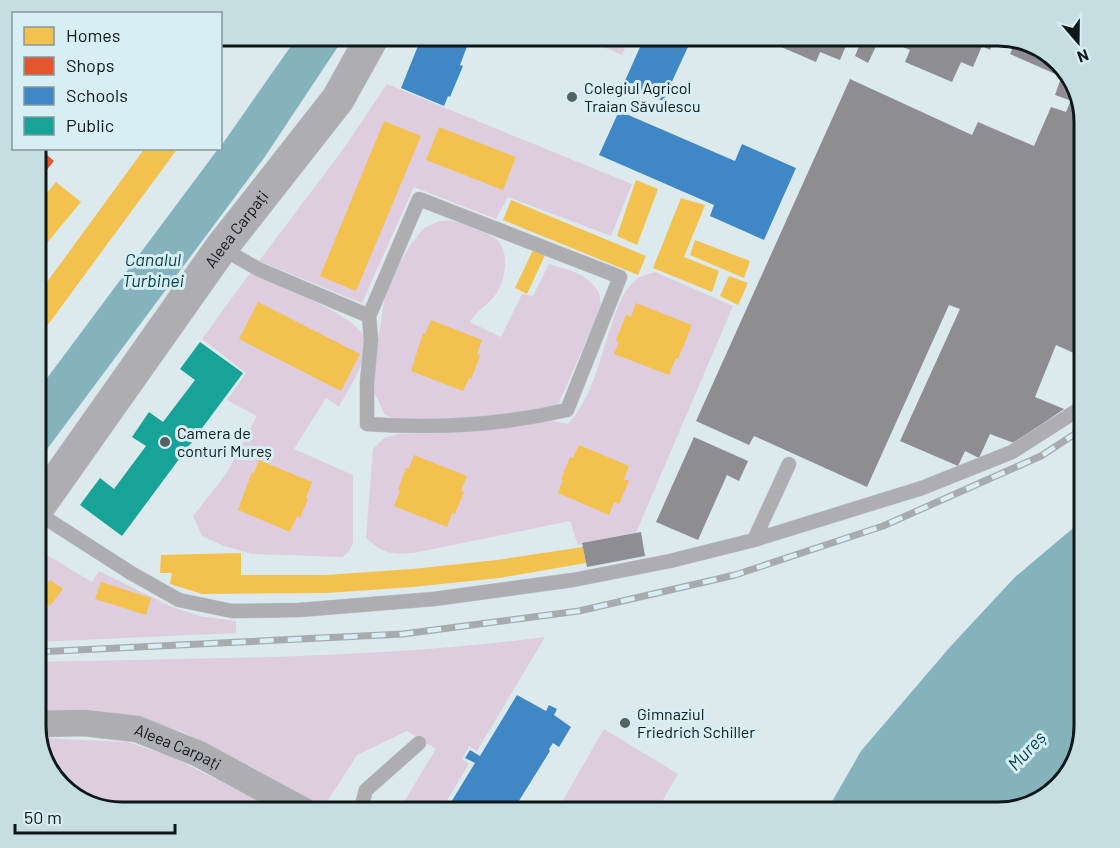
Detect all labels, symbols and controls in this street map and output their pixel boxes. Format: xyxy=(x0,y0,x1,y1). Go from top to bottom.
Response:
legend xyxy=(12,12,222,150)
north arrow xyxy=(1048,12,1108,72)
text: Homes xyxy=(66,24,120,46)
text: N xyxy=(1075,46,1092,67)
text: Shops xyxy=(66,54,115,76)
place label: Colegiul Agricol Traian Săvulescu xyxy=(584,78,700,115)
text: Schools xyxy=(66,84,128,106)
marker: Colegiul Agricol Traian Săvulescu xyxy=(565,90,579,104)
text: Public xyxy=(66,114,114,136)
street label: Aleea Carpați xyxy=(200,186,272,271)
water label: Canalul Turbinei xyxy=(122,248,184,291)
place label: Camera de conturi Mureș xyxy=(177,423,272,460)
marker: Camera de conturi Mureș xyxy=(158,435,172,449)
place label: Gimnaziul Friedrich Schiller xyxy=(637,704,755,741)
marker: Gimnaziul Friedrich Schiller xyxy=(618,716,632,730)
street label: Aleea Carpați xyxy=(132,719,225,773)
water label: Mureș xyxy=(1003,726,1050,775)
scale bar xyxy=(15,797,176,835)
text: 50 m xyxy=(24,806,62,828)

